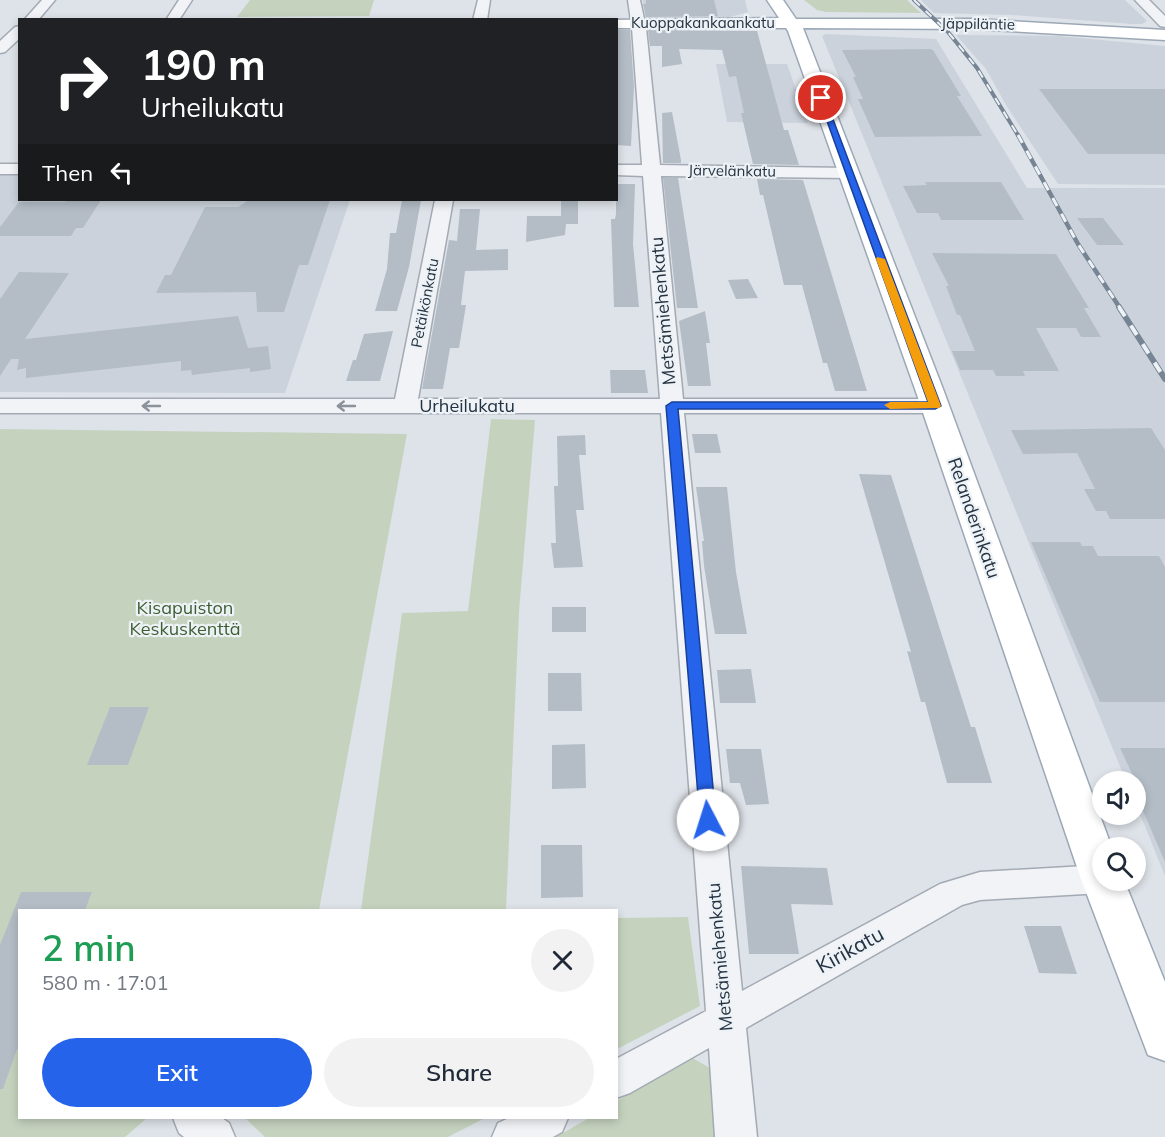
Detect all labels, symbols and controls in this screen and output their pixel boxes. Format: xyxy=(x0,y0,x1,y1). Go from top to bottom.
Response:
street label: Kuoppakankaankatu xyxy=(631,13,775,32)
street label: Jäppiläntie xyxy=(941,13,1015,34)
text: 190 m xyxy=(141,38,266,91)
icon: right xyxy=(42,42,120,120)
pin xyxy=(795,72,846,123)
icon: arrive xyxy=(804,81,837,114)
text: Urheilukatu xyxy=(141,90,284,124)
icon: left xyxy=(105,156,138,189)
text: Then xyxy=(42,159,93,187)
street label: Järvelänkatu xyxy=(688,160,776,181)
street label: Metsämiehenkatu xyxy=(645,236,680,386)
street label: Petäikönkatu xyxy=(407,256,443,349)
street label: Urheilukatu xyxy=(419,394,515,417)
one-way arrow xyxy=(142,400,162,412)
one-way arrow xyxy=(337,400,357,412)
street label: Relanderinkatu xyxy=(943,454,1006,581)
park label: Kisapuiston Keskuskenttä xyxy=(129,596,241,640)
map controls xyxy=(1092,771,1146,891)
button: sound xyxy=(1092,771,1146,825)
position arrow xyxy=(676,788,740,852)
button: search xyxy=(1092,837,1146,891)
street label: Metsämiehenkatu xyxy=(702,882,737,1032)
street label: Kirikatu xyxy=(811,920,888,978)
text: 2 min xyxy=(42,925,136,970)
button: close xyxy=(531,929,594,992)
text: 580 m · 17:01 xyxy=(42,970,168,995)
button: Exit xyxy=(42,1038,312,1107)
button: Share xyxy=(324,1038,594,1107)

